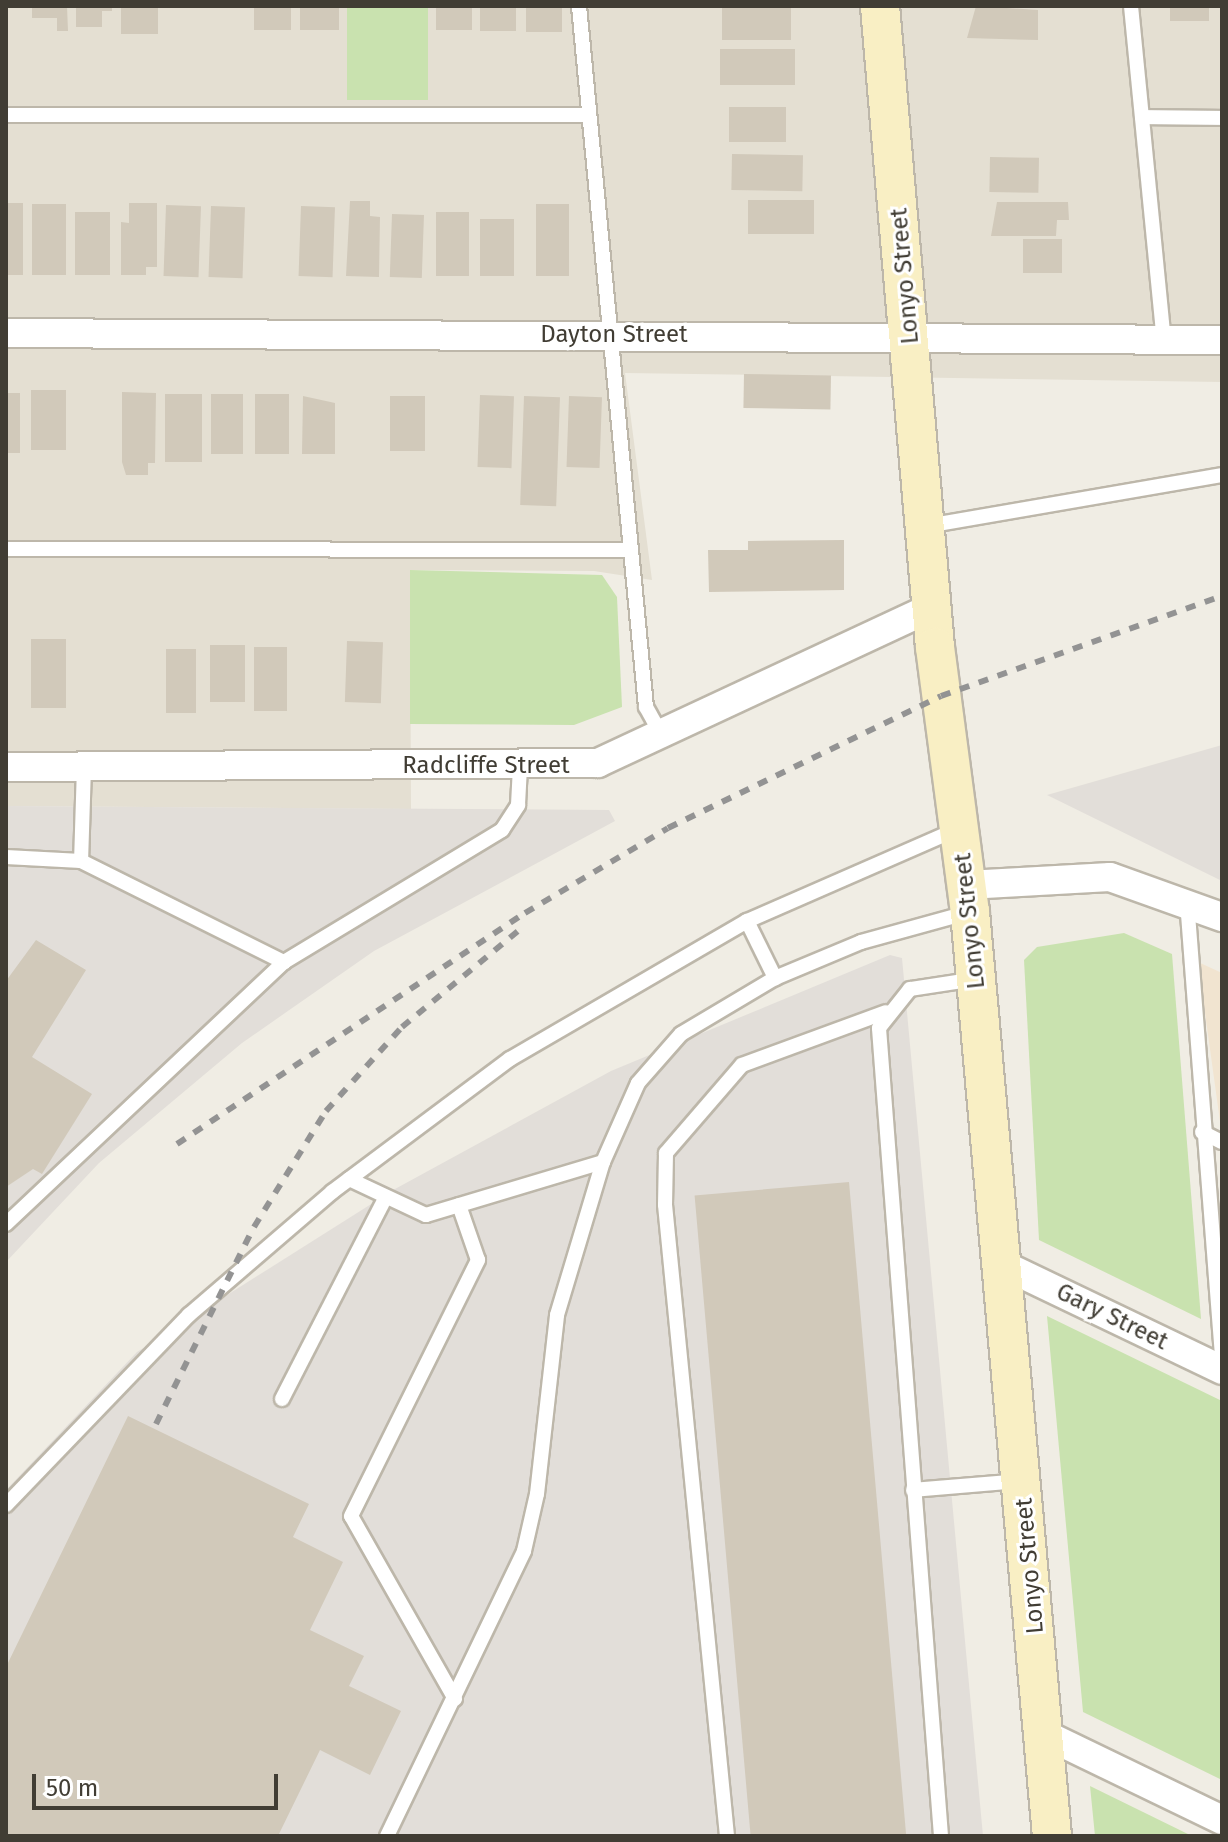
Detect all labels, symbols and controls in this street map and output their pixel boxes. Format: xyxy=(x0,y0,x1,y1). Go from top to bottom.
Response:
street label: Lonyo Street xyxy=(885,207,925,345)
street label: Dayton Street xyxy=(540,321,688,349)
street label: Radcliffe Street xyxy=(402,752,570,780)
street label: Lonyo Street xyxy=(949,852,991,990)
street label: Gary Street xyxy=(1051,1278,1173,1356)
street label: Lonyo Street xyxy=(1010,1497,1050,1635)
scale bar xyxy=(36,1758,282,1808)
text: 50 m xyxy=(46,1774,98,1802)

